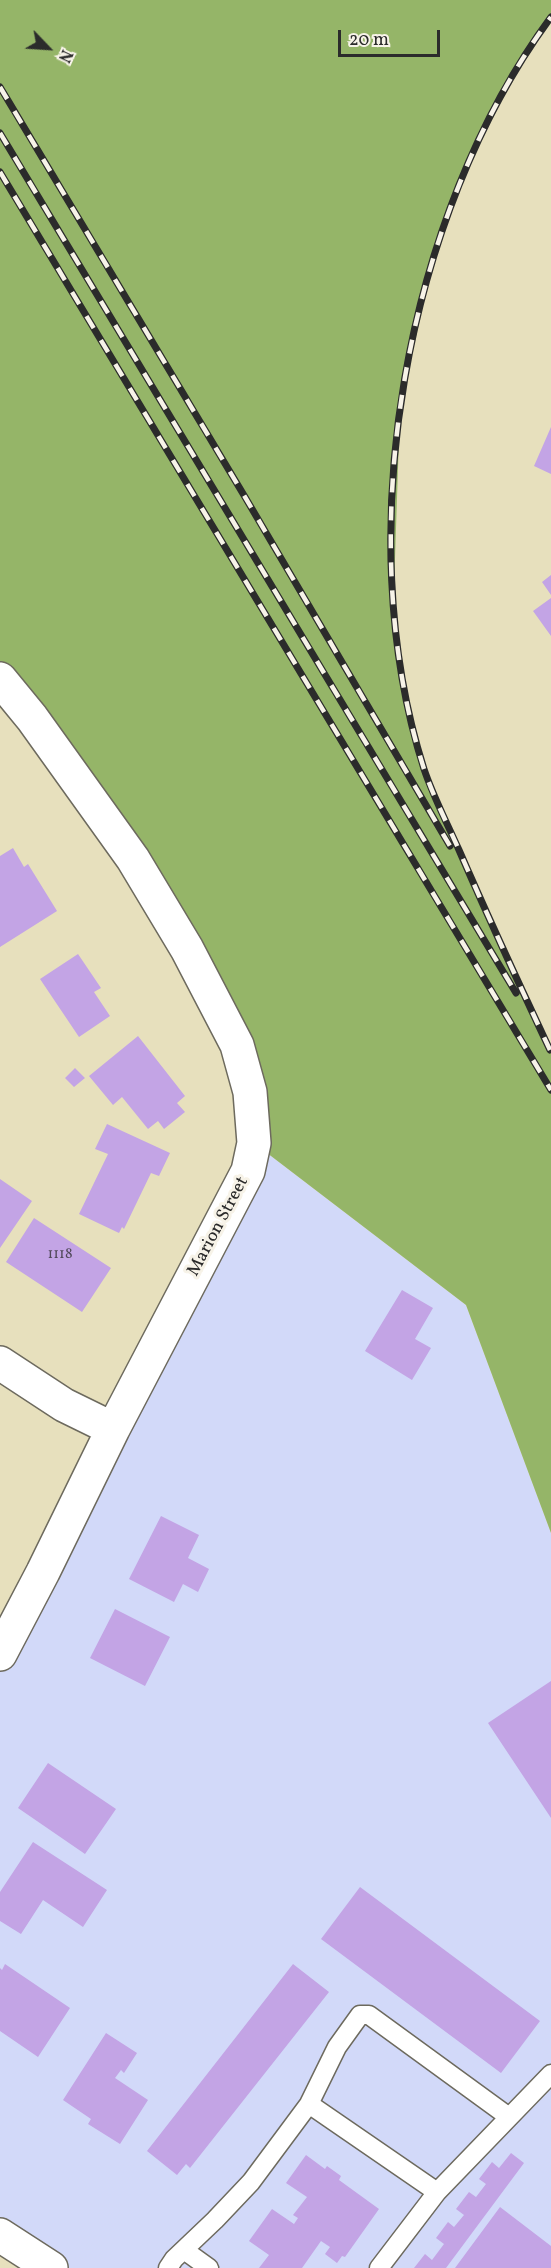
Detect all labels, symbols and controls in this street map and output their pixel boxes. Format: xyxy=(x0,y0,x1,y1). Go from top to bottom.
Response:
north arrow xyxy=(18,18,78,78)
scale bar xyxy=(341,18,443,56)
text: 20 m xyxy=(349,28,389,53)
text: N xyxy=(52,46,77,66)
street label: Marion Street xyxy=(184,1173,254,1281)
house number: 1118 xyxy=(47,1246,73,1264)

